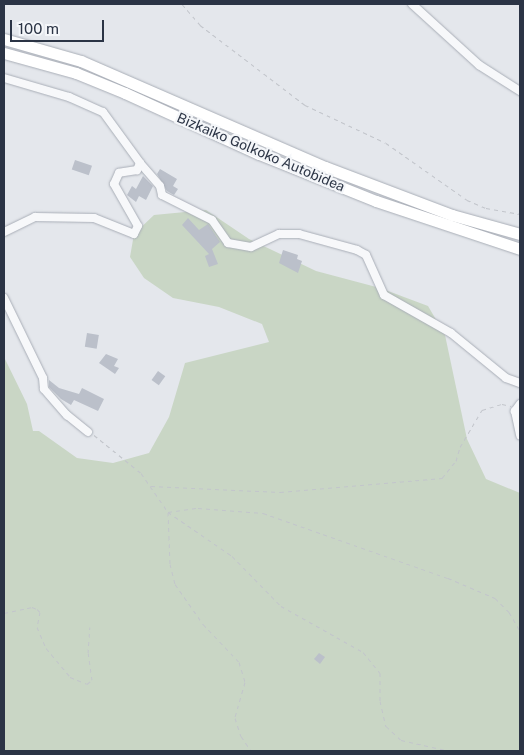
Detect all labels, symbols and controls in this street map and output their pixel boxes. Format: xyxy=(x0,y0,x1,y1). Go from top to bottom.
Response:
scale bar xyxy=(12,10,106,42)
text: 100 m xyxy=(18,20,59,37)
street label: Bizkaiko Golkoko Autobidea xyxy=(174,109,348,195)

